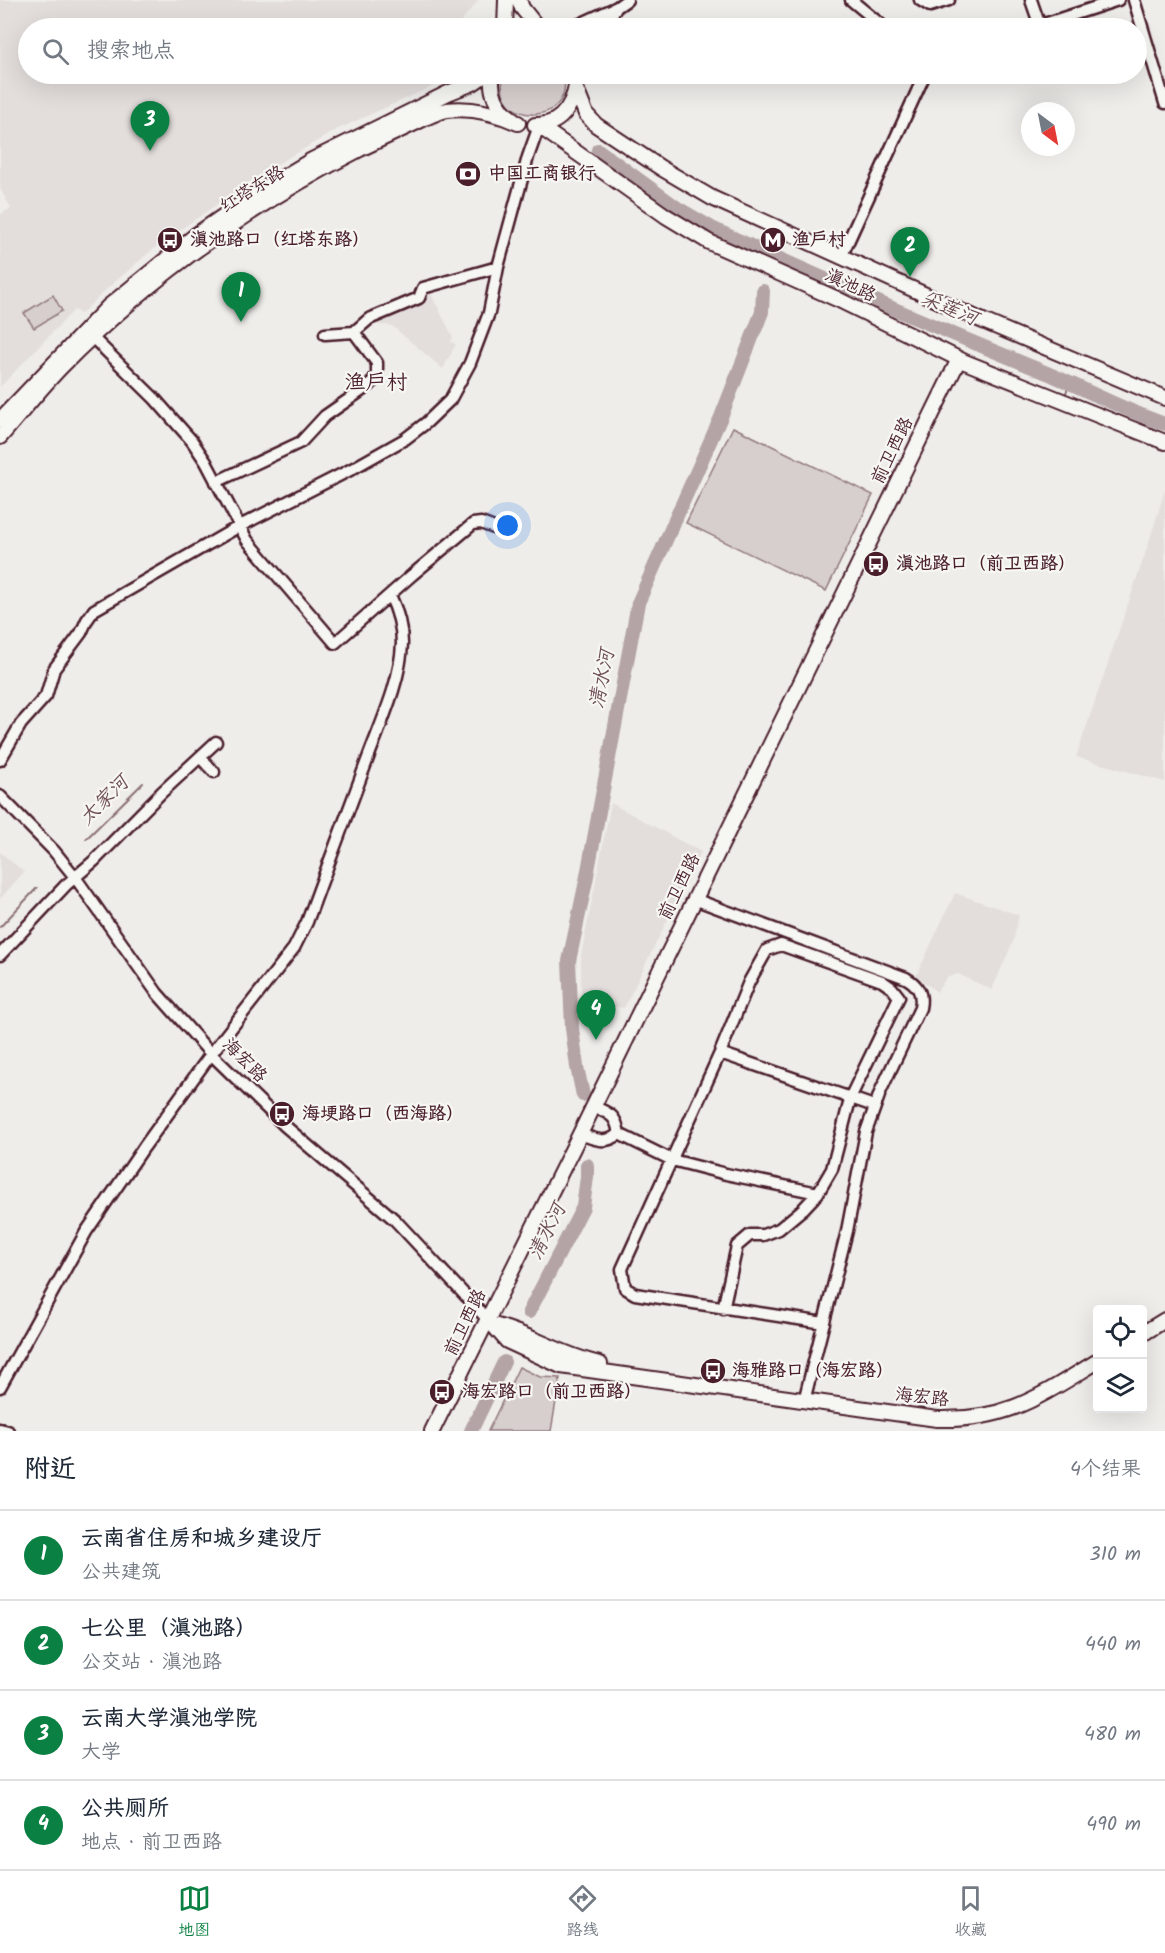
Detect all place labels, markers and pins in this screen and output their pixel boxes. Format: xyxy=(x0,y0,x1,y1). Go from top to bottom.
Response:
pin: 3 xyxy=(130,102,170,151)
bank icon: 中国工商银行 xyxy=(453,159,483,189)
place label: 中国工商银行 xyxy=(488,160,596,189)
bus stop icon: 滇池路口（红塔东路） xyxy=(155,225,185,255)
metro station icon: 渔户村 xyxy=(758,225,788,255)
place label: 滇池路口（红塔东路） xyxy=(190,226,370,255)
place label: 渔户村 xyxy=(792,226,846,255)
pin: 2 xyxy=(890,228,930,277)
pin: 1 xyxy=(222,272,260,322)
bus stop icon: 滇池路口（前卫西路） xyxy=(861,549,891,579)
place label: 滇池路口（前卫西路） xyxy=(896,550,1076,579)
pin: 4 xyxy=(576,990,616,1040)
bus stop icon: 海埂路口（西海路） xyxy=(267,1099,297,1129)
place label: 海埂路口（西海路） xyxy=(302,1100,464,1129)
bus stop icon: 海雅路口（海宏路） xyxy=(698,1356,728,1386)
place label: 海雅路口（海宏路） xyxy=(732,1357,894,1386)
bus stop icon: 海宏路口（前卫西路） xyxy=(427,1377,457,1407)
place label: 海宏路口（前卫西路） xyxy=(462,1378,642,1407)

